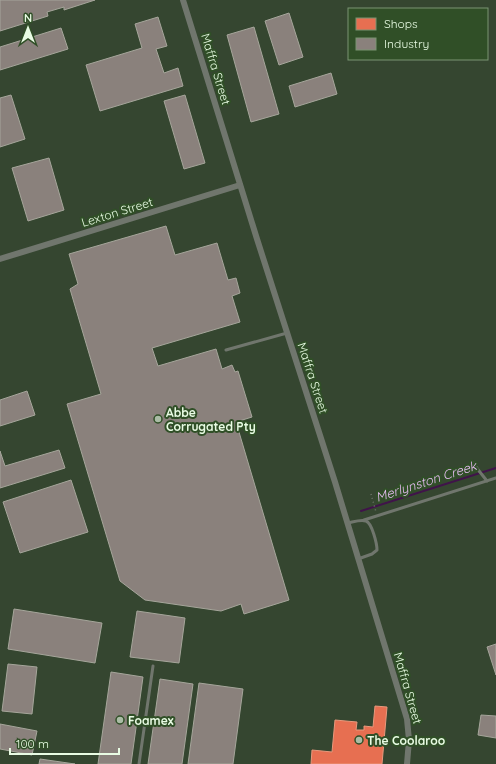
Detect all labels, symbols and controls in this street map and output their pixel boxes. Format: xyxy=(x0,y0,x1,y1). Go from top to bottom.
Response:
north arrow xyxy=(8,8,48,48)
legend xyxy=(348,8,488,60)
text: N xyxy=(24,11,32,25)
text: Shops xyxy=(384,16,418,31)
street label: Maffra Street xyxy=(198,32,234,106)
text: Industry xyxy=(384,36,429,51)
street label: Lexton Street xyxy=(80,194,154,230)
street label: Maffra Street xyxy=(294,341,332,415)
place label: Abbe Corrugated Pty xyxy=(166,405,256,434)
marker: Abbe Corrugated Pty xyxy=(153,414,163,424)
water label: Merlynston Creek xyxy=(374,457,479,505)
street label: Maffra Street xyxy=(391,651,425,725)
place label: Foamex xyxy=(128,713,174,728)
marker: Foamex xyxy=(115,715,125,725)
scale bar xyxy=(10,730,119,756)
place label: The Coolaroo xyxy=(367,733,446,748)
marker: The Coolaroo xyxy=(354,735,364,745)
text: 100 m xyxy=(16,736,49,751)

